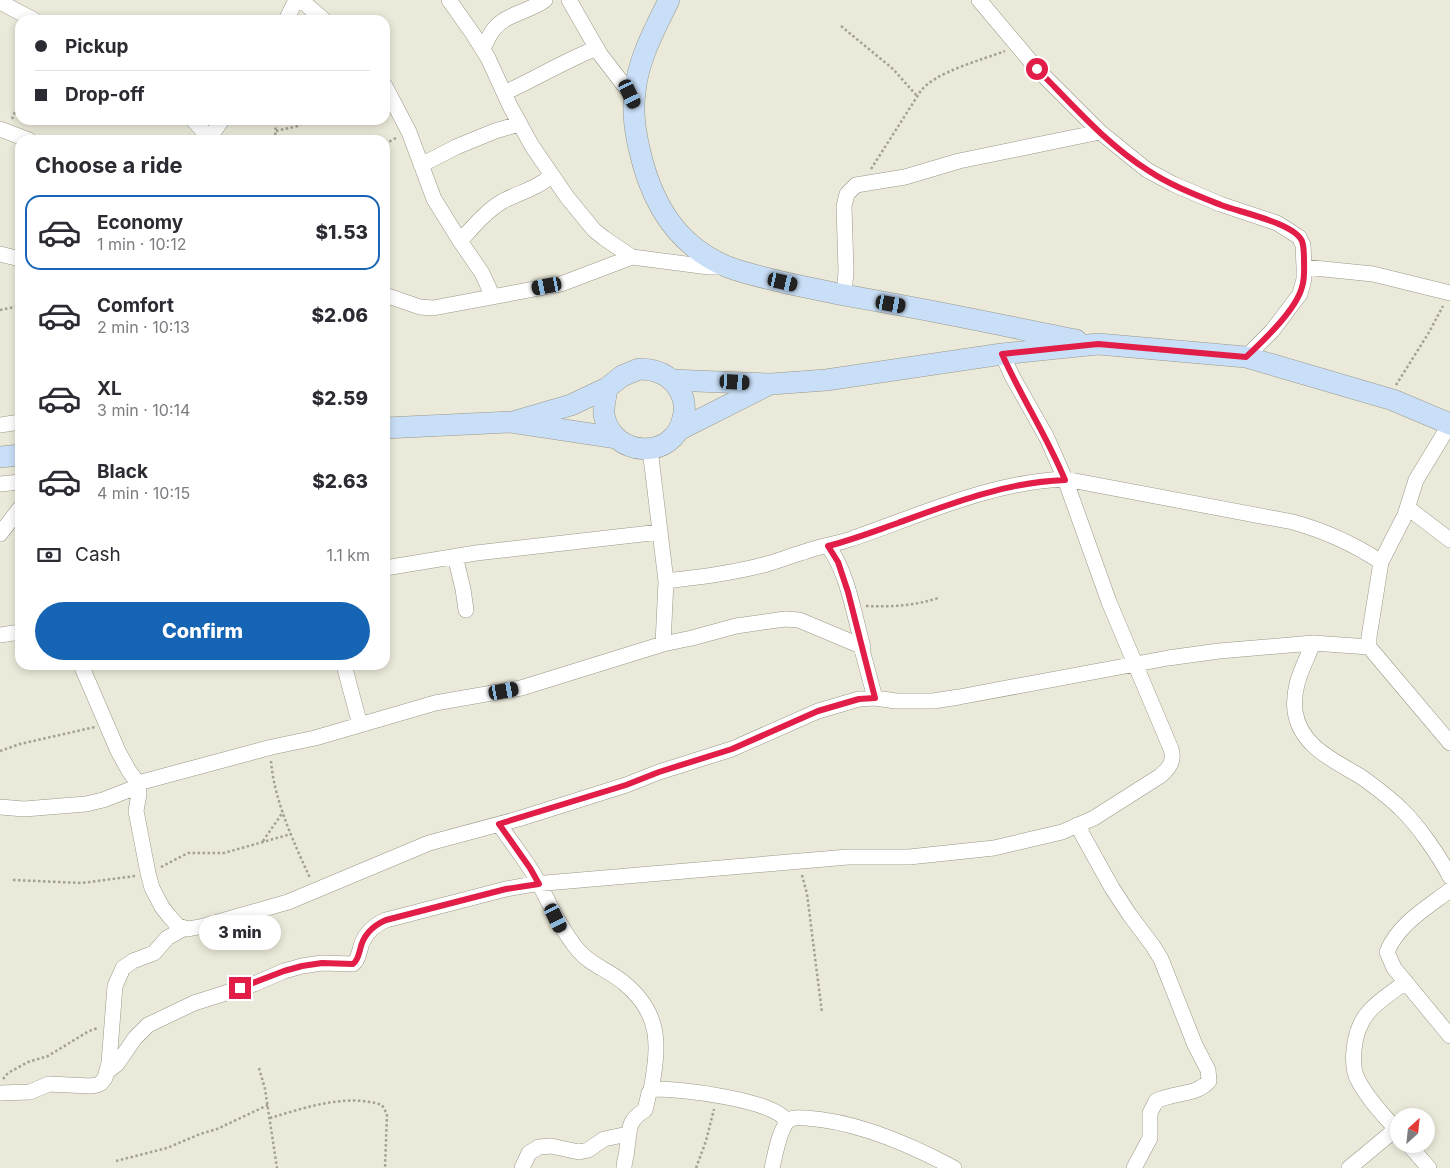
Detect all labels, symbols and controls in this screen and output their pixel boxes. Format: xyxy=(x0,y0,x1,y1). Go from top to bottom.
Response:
text: Pickup xyxy=(65,35,128,58)
route start xyxy=(1026,58,1048,80)
car xyxy=(616,77,643,111)
text: Drop-off xyxy=(65,83,145,106)
text: Choose a ride xyxy=(35,152,183,178)
icon: car xyxy=(37,210,82,255)
text: Economy xyxy=(97,211,183,234)
text: $1.53 xyxy=(316,221,368,244)
text: 1 min · 10:12 xyxy=(97,234,186,254)
car xyxy=(766,271,799,293)
car xyxy=(530,276,563,296)
icon: car xyxy=(37,293,82,338)
text: Comfort xyxy=(97,294,174,317)
car xyxy=(874,294,907,314)
text: $2.06 xyxy=(312,304,368,327)
text: 2 min · 10:13 xyxy=(97,317,190,337)
car xyxy=(719,374,750,390)
icon: car xyxy=(37,376,82,421)
text: XL xyxy=(97,377,122,400)
text: $2.59 xyxy=(312,387,368,410)
text: 3 min · 10:14 xyxy=(97,400,190,420)
icon: car xyxy=(37,459,82,504)
text: Black xyxy=(97,460,148,483)
text: $2.63 xyxy=(312,470,368,493)
text: 4 min · 10:15 xyxy=(97,483,190,503)
icon: cash xyxy=(35,541,63,569)
text: Cash xyxy=(75,543,121,566)
text: 1.1 km xyxy=(326,545,370,565)
button: Confirm xyxy=(35,602,370,660)
car xyxy=(487,681,520,701)
car xyxy=(542,901,569,935)
callout: 3 min xyxy=(199,916,281,950)
text: 3 min xyxy=(218,922,262,942)
route end xyxy=(229,977,251,999)
north arrow xyxy=(1390,1108,1435,1152)
map controls xyxy=(1390,1108,1435,1153)

